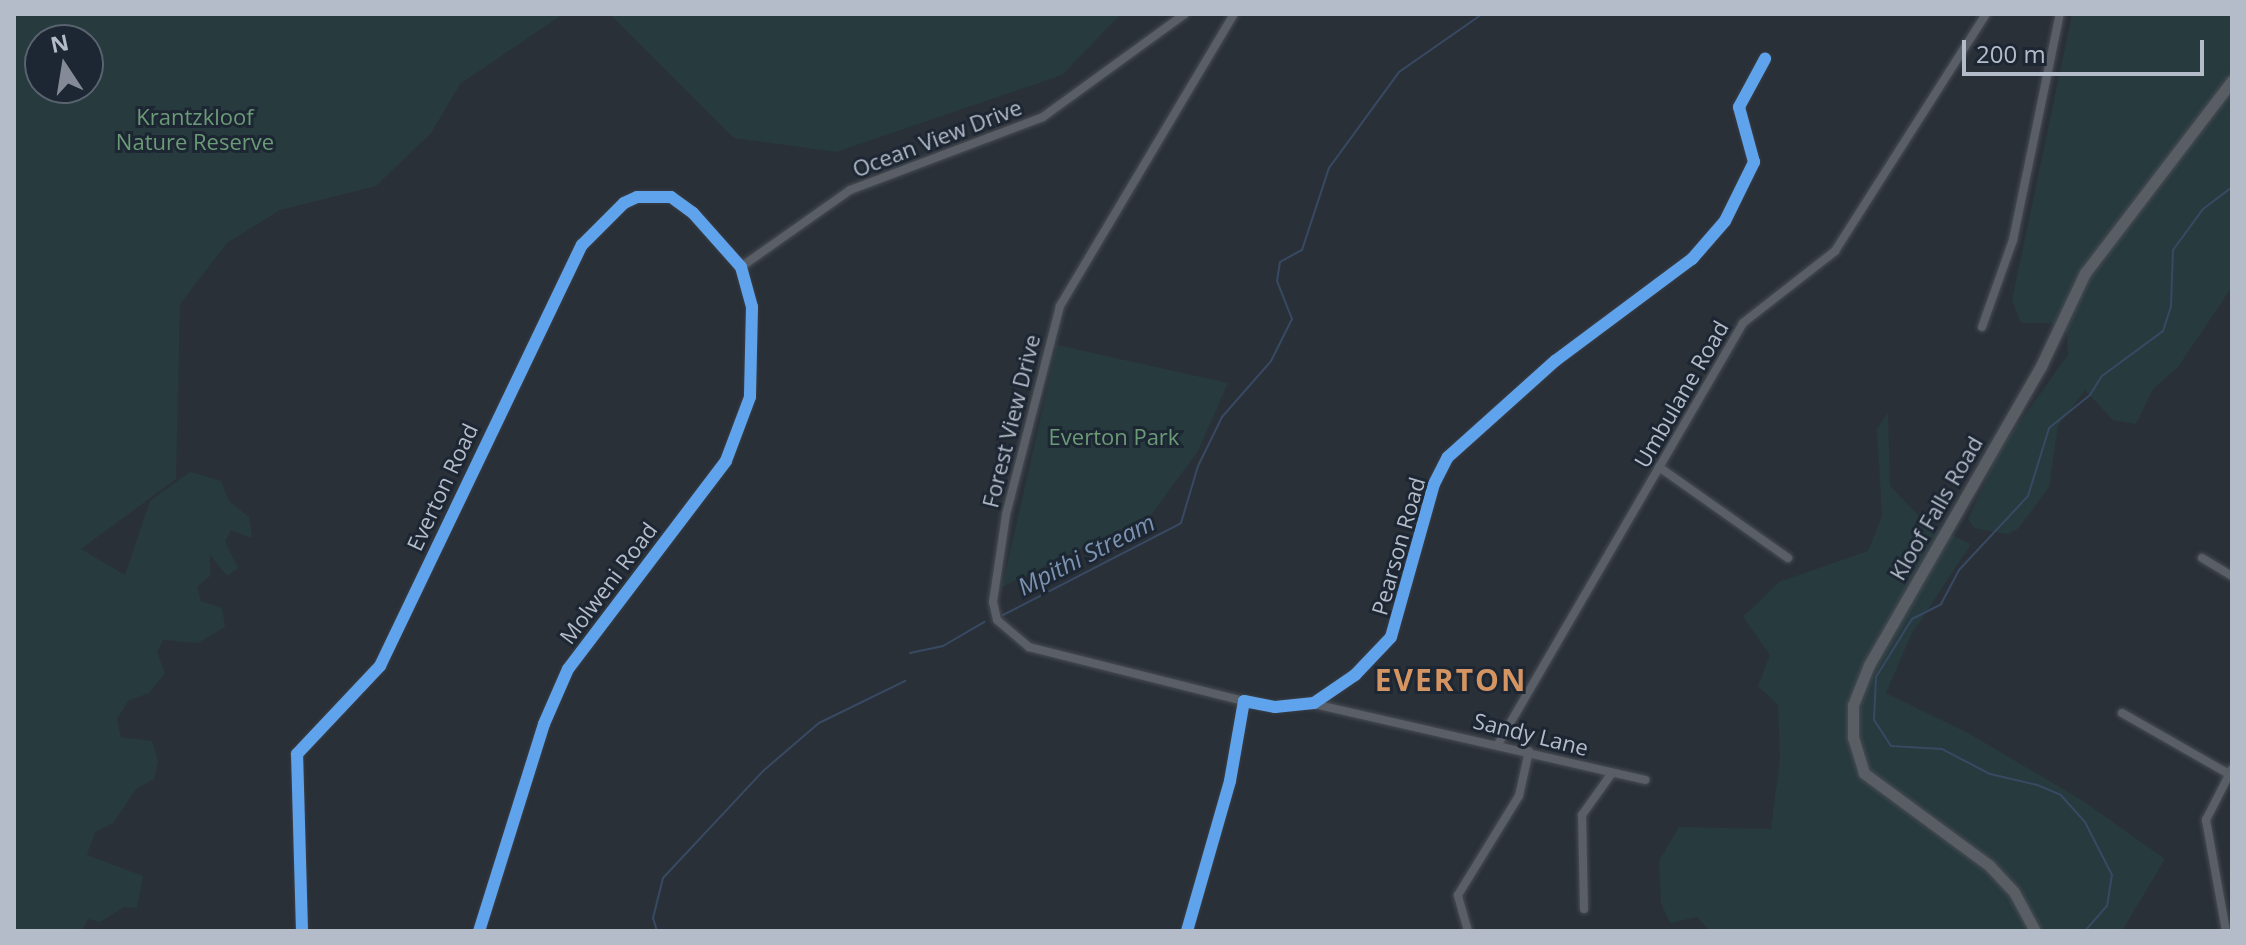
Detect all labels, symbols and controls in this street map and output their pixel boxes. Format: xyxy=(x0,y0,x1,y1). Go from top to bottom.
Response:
north arrow xyxy=(24,24,104,104)
scale bar xyxy=(1966,24,2208,74)
text: N xyxy=(48,26,71,59)
text: 200 m xyxy=(1976,37,2046,70)
street label: Ocean View Drive xyxy=(849,94,1025,182)
park label: Krantzkloof Nature Reserve xyxy=(116,103,274,154)
street label: Umbulane Road xyxy=(1628,316,1734,472)
street label: Forest View Drive xyxy=(977,332,1045,510)
street label: Everton Road xyxy=(401,419,483,555)
park label: Everton Park xyxy=(1049,424,1179,450)
street label: Kloof Falls Road xyxy=(1884,431,1988,585)
street label: Pearson Road xyxy=(1366,474,1430,618)
water label: Mpithi Stream xyxy=(1013,507,1159,601)
street label: Molweni Road xyxy=(554,517,662,649)
district label: EVERTON xyxy=(1375,662,1527,698)
street label: Sandy Lane xyxy=(1471,707,1591,761)

